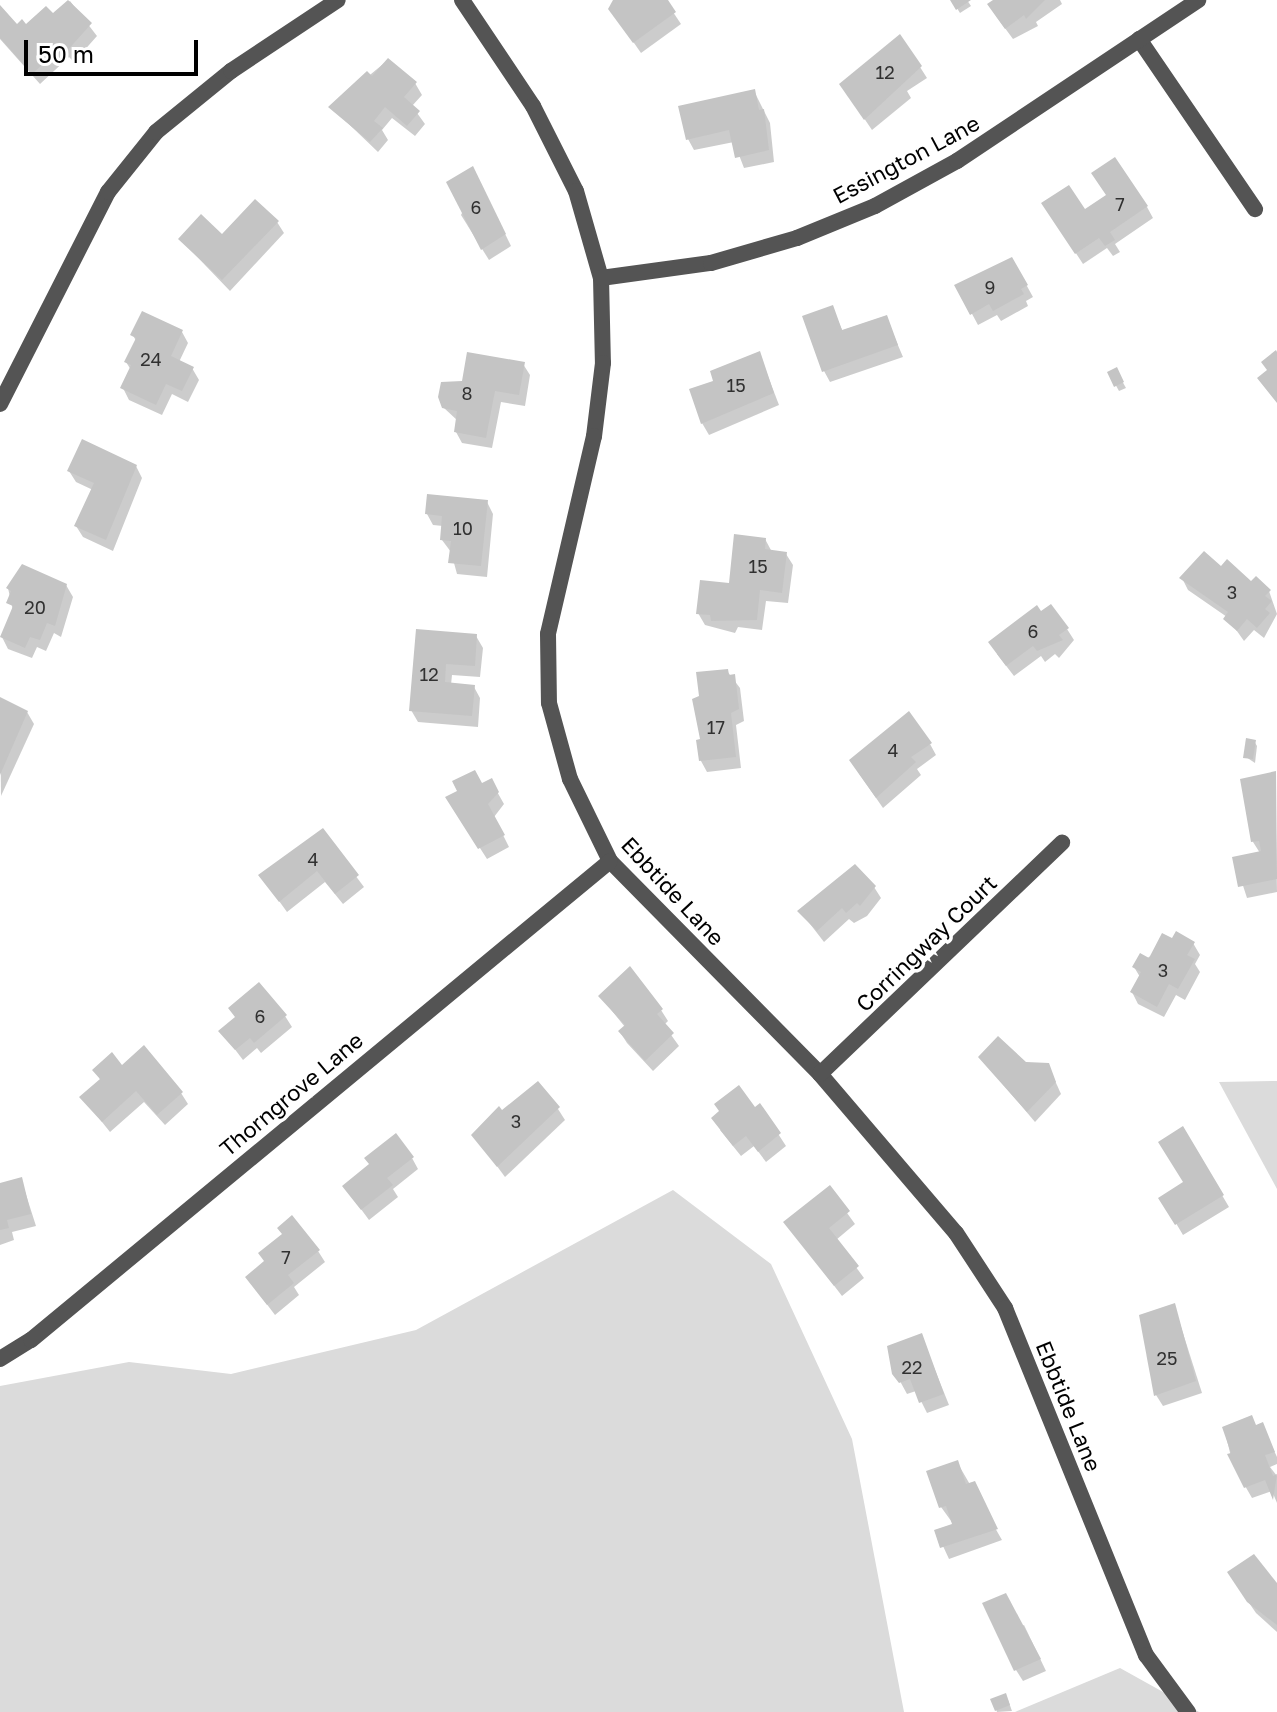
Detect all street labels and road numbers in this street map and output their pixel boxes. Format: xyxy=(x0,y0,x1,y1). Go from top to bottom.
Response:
street label: Essington Lane xyxy=(828,109,984,209)
street label: Ebbtide Lane xyxy=(616,831,730,951)
street label: Corringway Court xyxy=(850,869,1002,1017)
street label: Thorngrove Lane xyxy=(214,1026,368,1162)
street label: Ebbtide Lane xyxy=(1031,1337,1107,1475)

